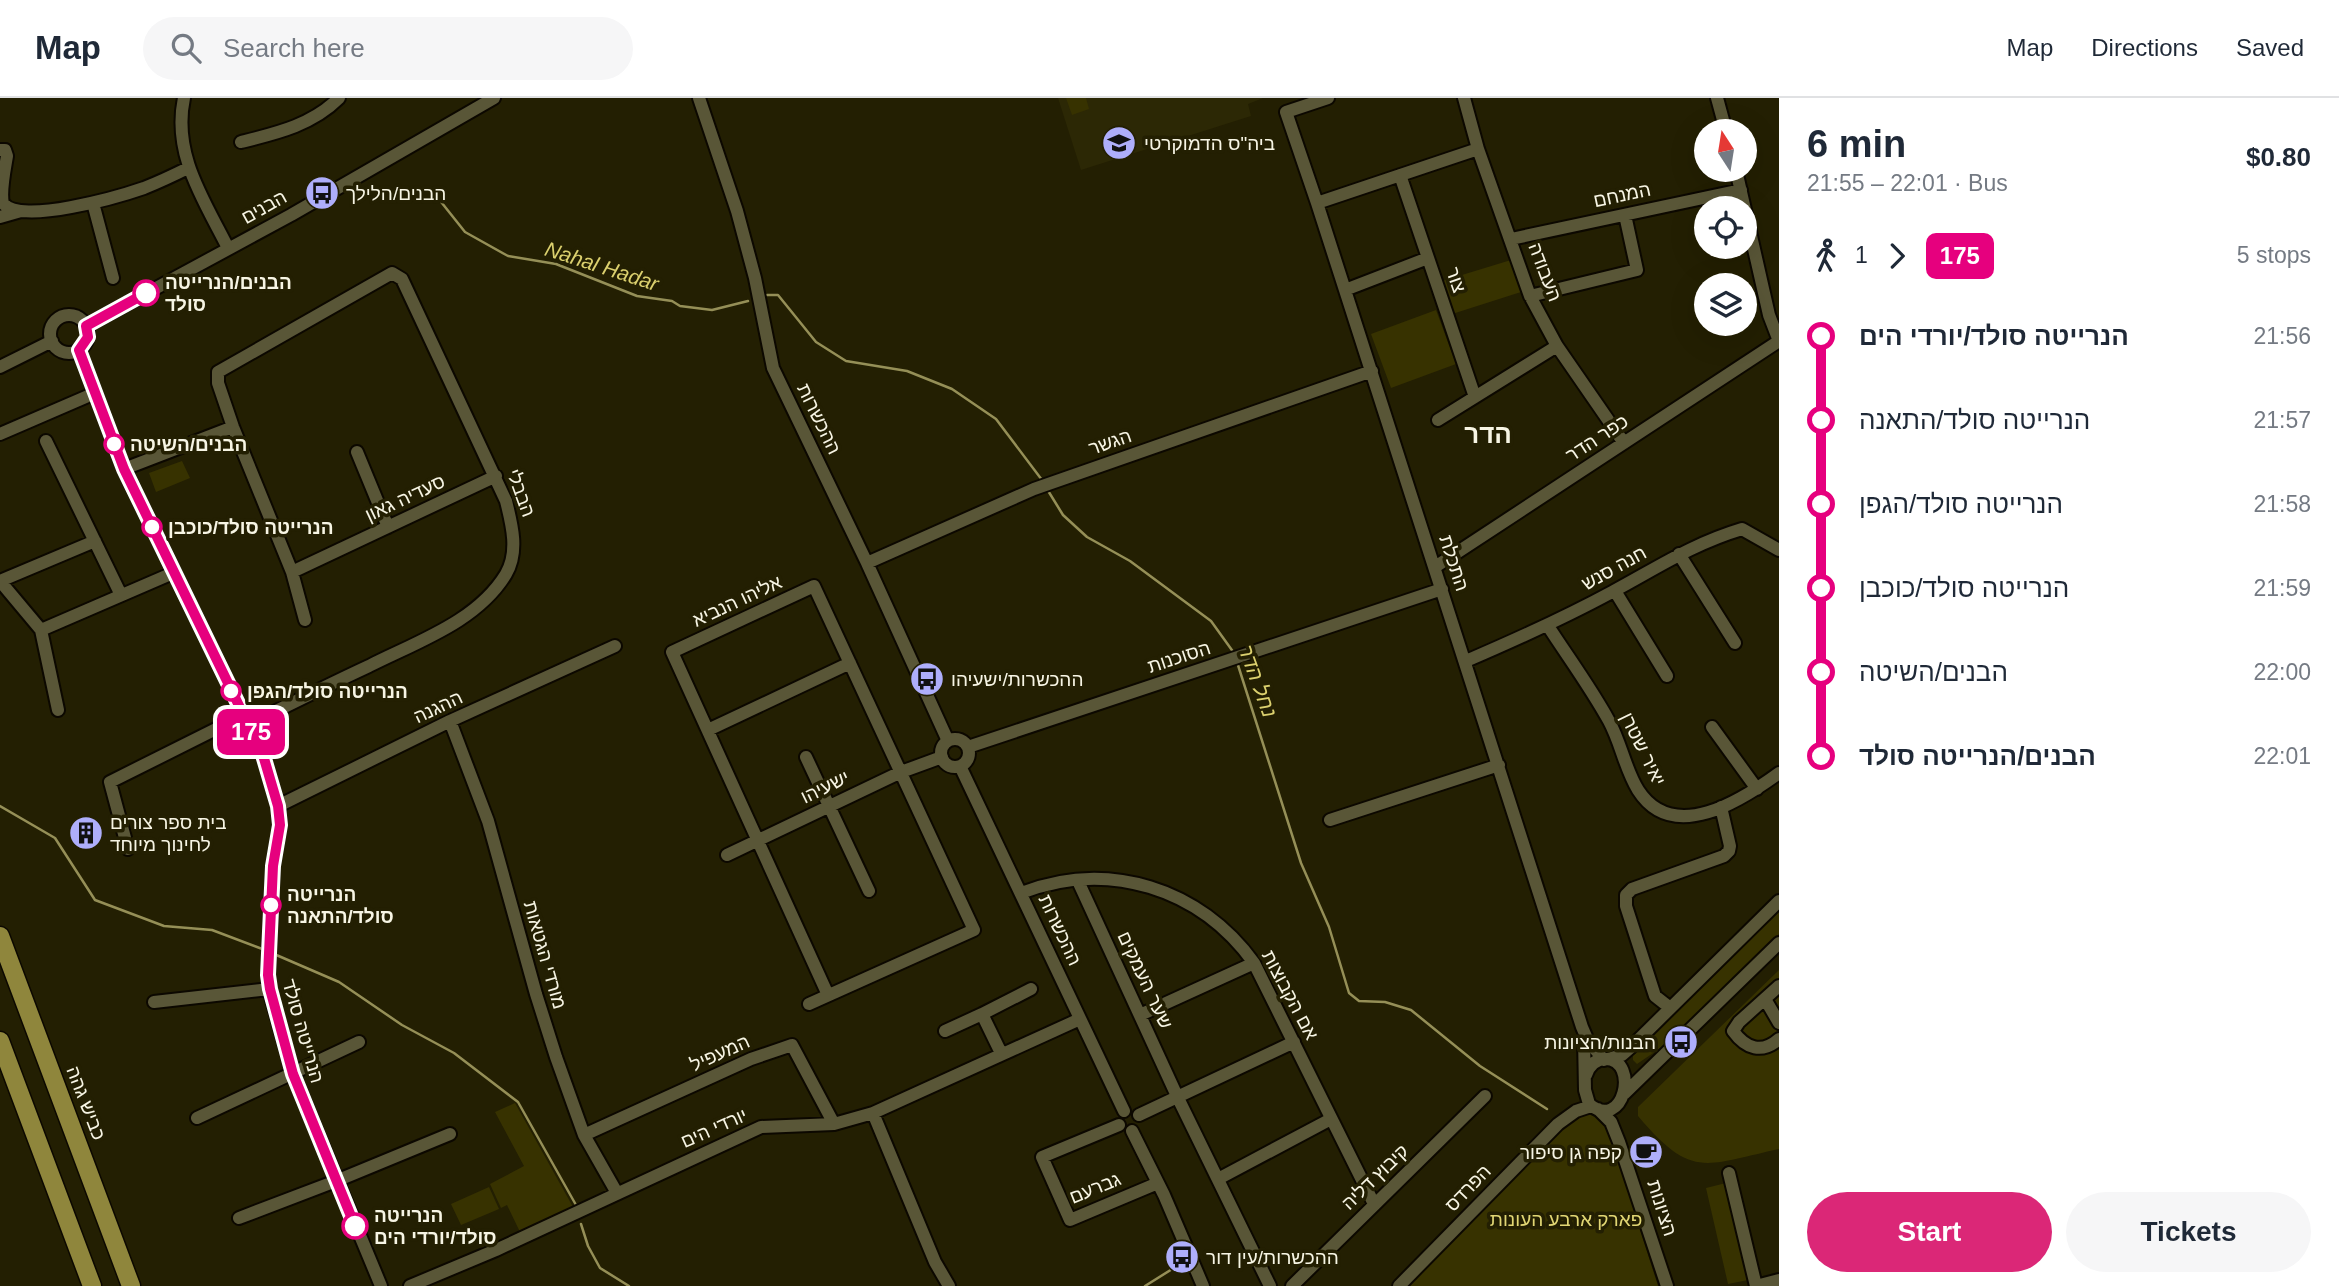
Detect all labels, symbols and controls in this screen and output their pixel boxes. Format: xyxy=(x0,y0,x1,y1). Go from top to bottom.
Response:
search box xyxy=(143,17,633,80)
text: Map xyxy=(35,29,101,66)
icon: search xyxy=(167,29,205,67)
text: Search here xyxy=(223,33,365,63)
text: Map xyxy=(2007,34,2053,61)
text: Directions xyxy=(2091,34,2198,61)
text: Saved xyxy=(2236,34,2304,61)
north arrow xyxy=(1694,119,1757,182)
map controls xyxy=(1694,119,1757,336)
text: 6 min xyxy=(1807,123,1906,165)
school or university icon: ביה"ס הדמוקרטי xyxy=(1100,124,1138,162)
place label: ביה"ס הדמוקרטי xyxy=(1144,133,1275,154)
text: $0.80 xyxy=(2246,142,2311,172)
text: 21:55 – 22:01 · Bus xyxy=(1807,170,2008,196)
bus stop icon: הבנים/הלילך xyxy=(303,174,341,212)
street label: המנחם xyxy=(1592,179,1652,211)
place label: הבנים/הלילך xyxy=(346,183,446,204)
street label: הבנים xyxy=(238,186,290,228)
button: locate xyxy=(1694,196,1757,259)
water label: Nahal Hadar xyxy=(542,237,663,295)
icon: walk xyxy=(1807,237,1845,275)
icon: forward xyxy=(1878,237,1916,275)
street label: העבודה xyxy=(1524,240,1566,304)
text: 1 xyxy=(1855,242,1868,268)
text: 175 xyxy=(1940,242,1980,269)
text: 5 stops xyxy=(2237,242,2311,268)
street label: צור xyxy=(1442,265,1470,295)
place label: הבנים/הנרייטה סולד xyxy=(165,272,292,315)
button: layers xyxy=(1694,273,1757,336)
marker: הבנים/הנרייטה סולד xyxy=(133,280,159,306)
text: הנרייטה סולד/יורדי הים xyxy=(1859,321,2129,351)
text: 21:56 xyxy=(2253,323,2311,349)
street label: ההכשרות xyxy=(793,380,845,458)
text: הנרייטה סולד/התאנה xyxy=(1859,405,2090,435)
text: 21:57 xyxy=(2253,407,2311,433)
street label: כפר הדר xyxy=(1562,410,1632,466)
district label: הדר xyxy=(1464,419,1512,449)
street label: הגשר xyxy=(1086,425,1134,459)
marker: הבנים/השיטה xyxy=(104,434,124,454)
place label: הבנים/השיטה xyxy=(130,434,247,455)
street label: הבבלי xyxy=(503,466,539,520)
street label: סעדיה גאון xyxy=(362,470,448,526)
text: הנרייטה סולד/הגפן xyxy=(1859,489,2063,519)
text: 21:58 xyxy=(2253,491,2311,517)
marker: הנרייטה סולד/כוכבן xyxy=(142,517,162,537)
place label: הנרייטה סולד/כוכבן xyxy=(168,517,334,538)
street label: התכלת xyxy=(1435,532,1473,594)
street label: חנה סנש xyxy=(1578,542,1650,594)
street label: אליהו הנביא xyxy=(689,571,785,631)
text: הנרייטה סולד/כוכבן xyxy=(1859,573,2069,603)
text: 21:59 xyxy=(2253,575,2311,601)
street label: הסוכנות xyxy=(1145,637,1213,677)
water label: נחל הדר xyxy=(1234,642,1282,720)
text: הבנים/השיטה xyxy=(1859,657,2008,687)
text: 22:00 xyxy=(2253,659,2311,685)
bus stop icon: ההכשרות/ישעיהו xyxy=(908,660,946,698)
place label: ההכשרות/ישעיהו xyxy=(951,669,1083,690)
marker: הנרייטה סולד/הגפן xyxy=(221,681,241,701)
place label: הנרייטה סולד/הגפן xyxy=(247,681,408,702)
street label: ההגנה xyxy=(410,687,466,727)
line badge: 175 xyxy=(211,709,291,755)
street label: יאיר שטרן xyxy=(1616,709,1670,789)
text: 175 xyxy=(231,718,271,745)
text: הבנים/הנרייטה סולד xyxy=(1859,741,2096,771)
text: 22:01 xyxy=(2253,743,2311,769)
street label: ישעיהו xyxy=(797,766,853,808)
place label: בית ספר צורים לחינוך מיוחד xyxy=(110,812,227,855)
building icon: בית ספר צורים לחינוך מיוחד xyxy=(67,814,105,852)
place label: הנרייטה סולד/התאנה xyxy=(287,884,394,927)
street label: ההכשרות xyxy=(1034,891,1086,969)
marker: הנרייטה סולד/התאנה xyxy=(261,895,281,915)
street label: מורדי הגטאות xyxy=(520,899,570,1011)
street label: שער העמקים xyxy=(1113,928,1177,1032)
street label: אם הקבוצות xyxy=(1258,947,1322,1043)
street label: הנרייטה סולד xyxy=(278,977,328,1085)
bus stop icon: הבנות/הציונות xyxy=(1662,1023,1700,1061)
street label: המעפיל xyxy=(687,1031,753,1075)
place label: הבנות/הציונות xyxy=(1544,1032,1656,1053)
street label: כביש גהה xyxy=(62,1063,110,1143)
street label: יורדי הים xyxy=(678,1104,750,1152)
cafe icon: קפה גן סיפור xyxy=(1627,1133,1665,1171)
street label: קיבוץ דליה xyxy=(1337,1140,1413,1214)
place label: קפה גן סיפור xyxy=(1520,1142,1622,1163)
street label: הפרדס xyxy=(1441,1160,1495,1216)
street label: גברעם xyxy=(1066,1168,1124,1208)
street label: הציונות xyxy=(1643,1177,1681,1239)
button: Start xyxy=(1807,1192,2052,1272)
button: Tickets xyxy=(2066,1192,2311,1272)
place label: הנרייטה סולד/יורדי הים xyxy=(374,1205,497,1248)
park label: פארק ארבע העונות xyxy=(1490,1209,1642,1230)
marker: הנרייטה סולד/יורדי הים xyxy=(342,1213,368,1239)
bus stop icon: ההכשרות/עין דור xyxy=(1163,1238,1201,1276)
place label: ההכשרות/עין דור xyxy=(1206,1247,1339,1268)

